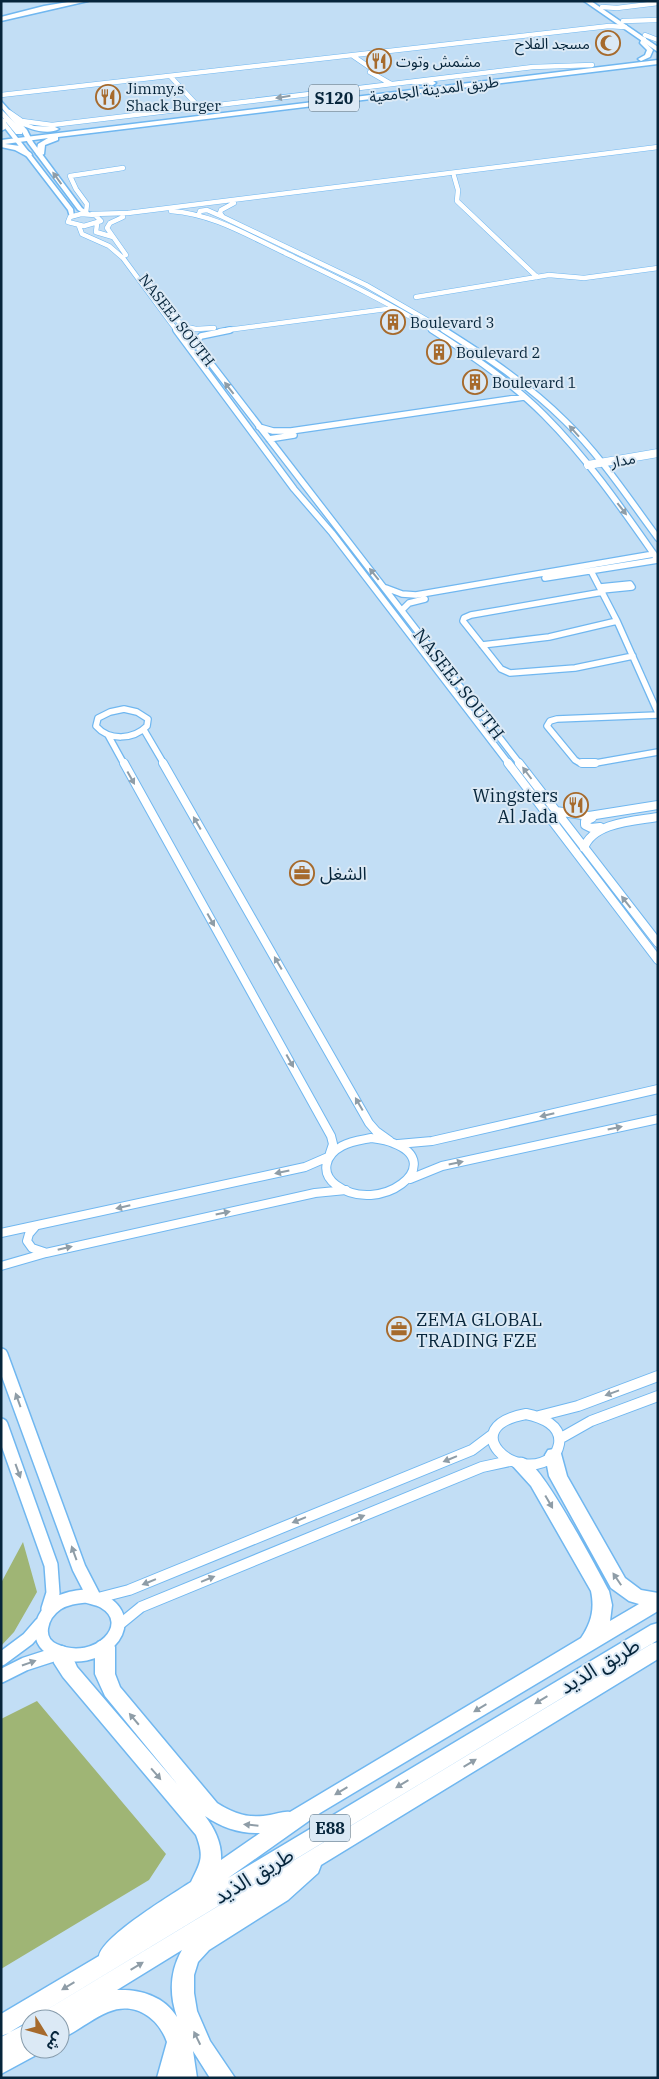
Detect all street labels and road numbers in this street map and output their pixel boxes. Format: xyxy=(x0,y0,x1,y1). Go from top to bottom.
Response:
street label: طريق المدينة الجامعية xyxy=(368,72,500,107)
road number: S120 xyxy=(309,85,359,112)
street label: NASEEJ SOUTH xyxy=(135,270,219,370)
street label: مدار xyxy=(608,448,637,472)
street label: NASEEJ SOUTH xyxy=(408,624,510,744)
street label: طريق الذيد xyxy=(554,1630,644,1700)
road number: E88 xyxy=(310,1815,350,1842)
street label: طريق الذيد xyxy=(208,1840,298,1910)

